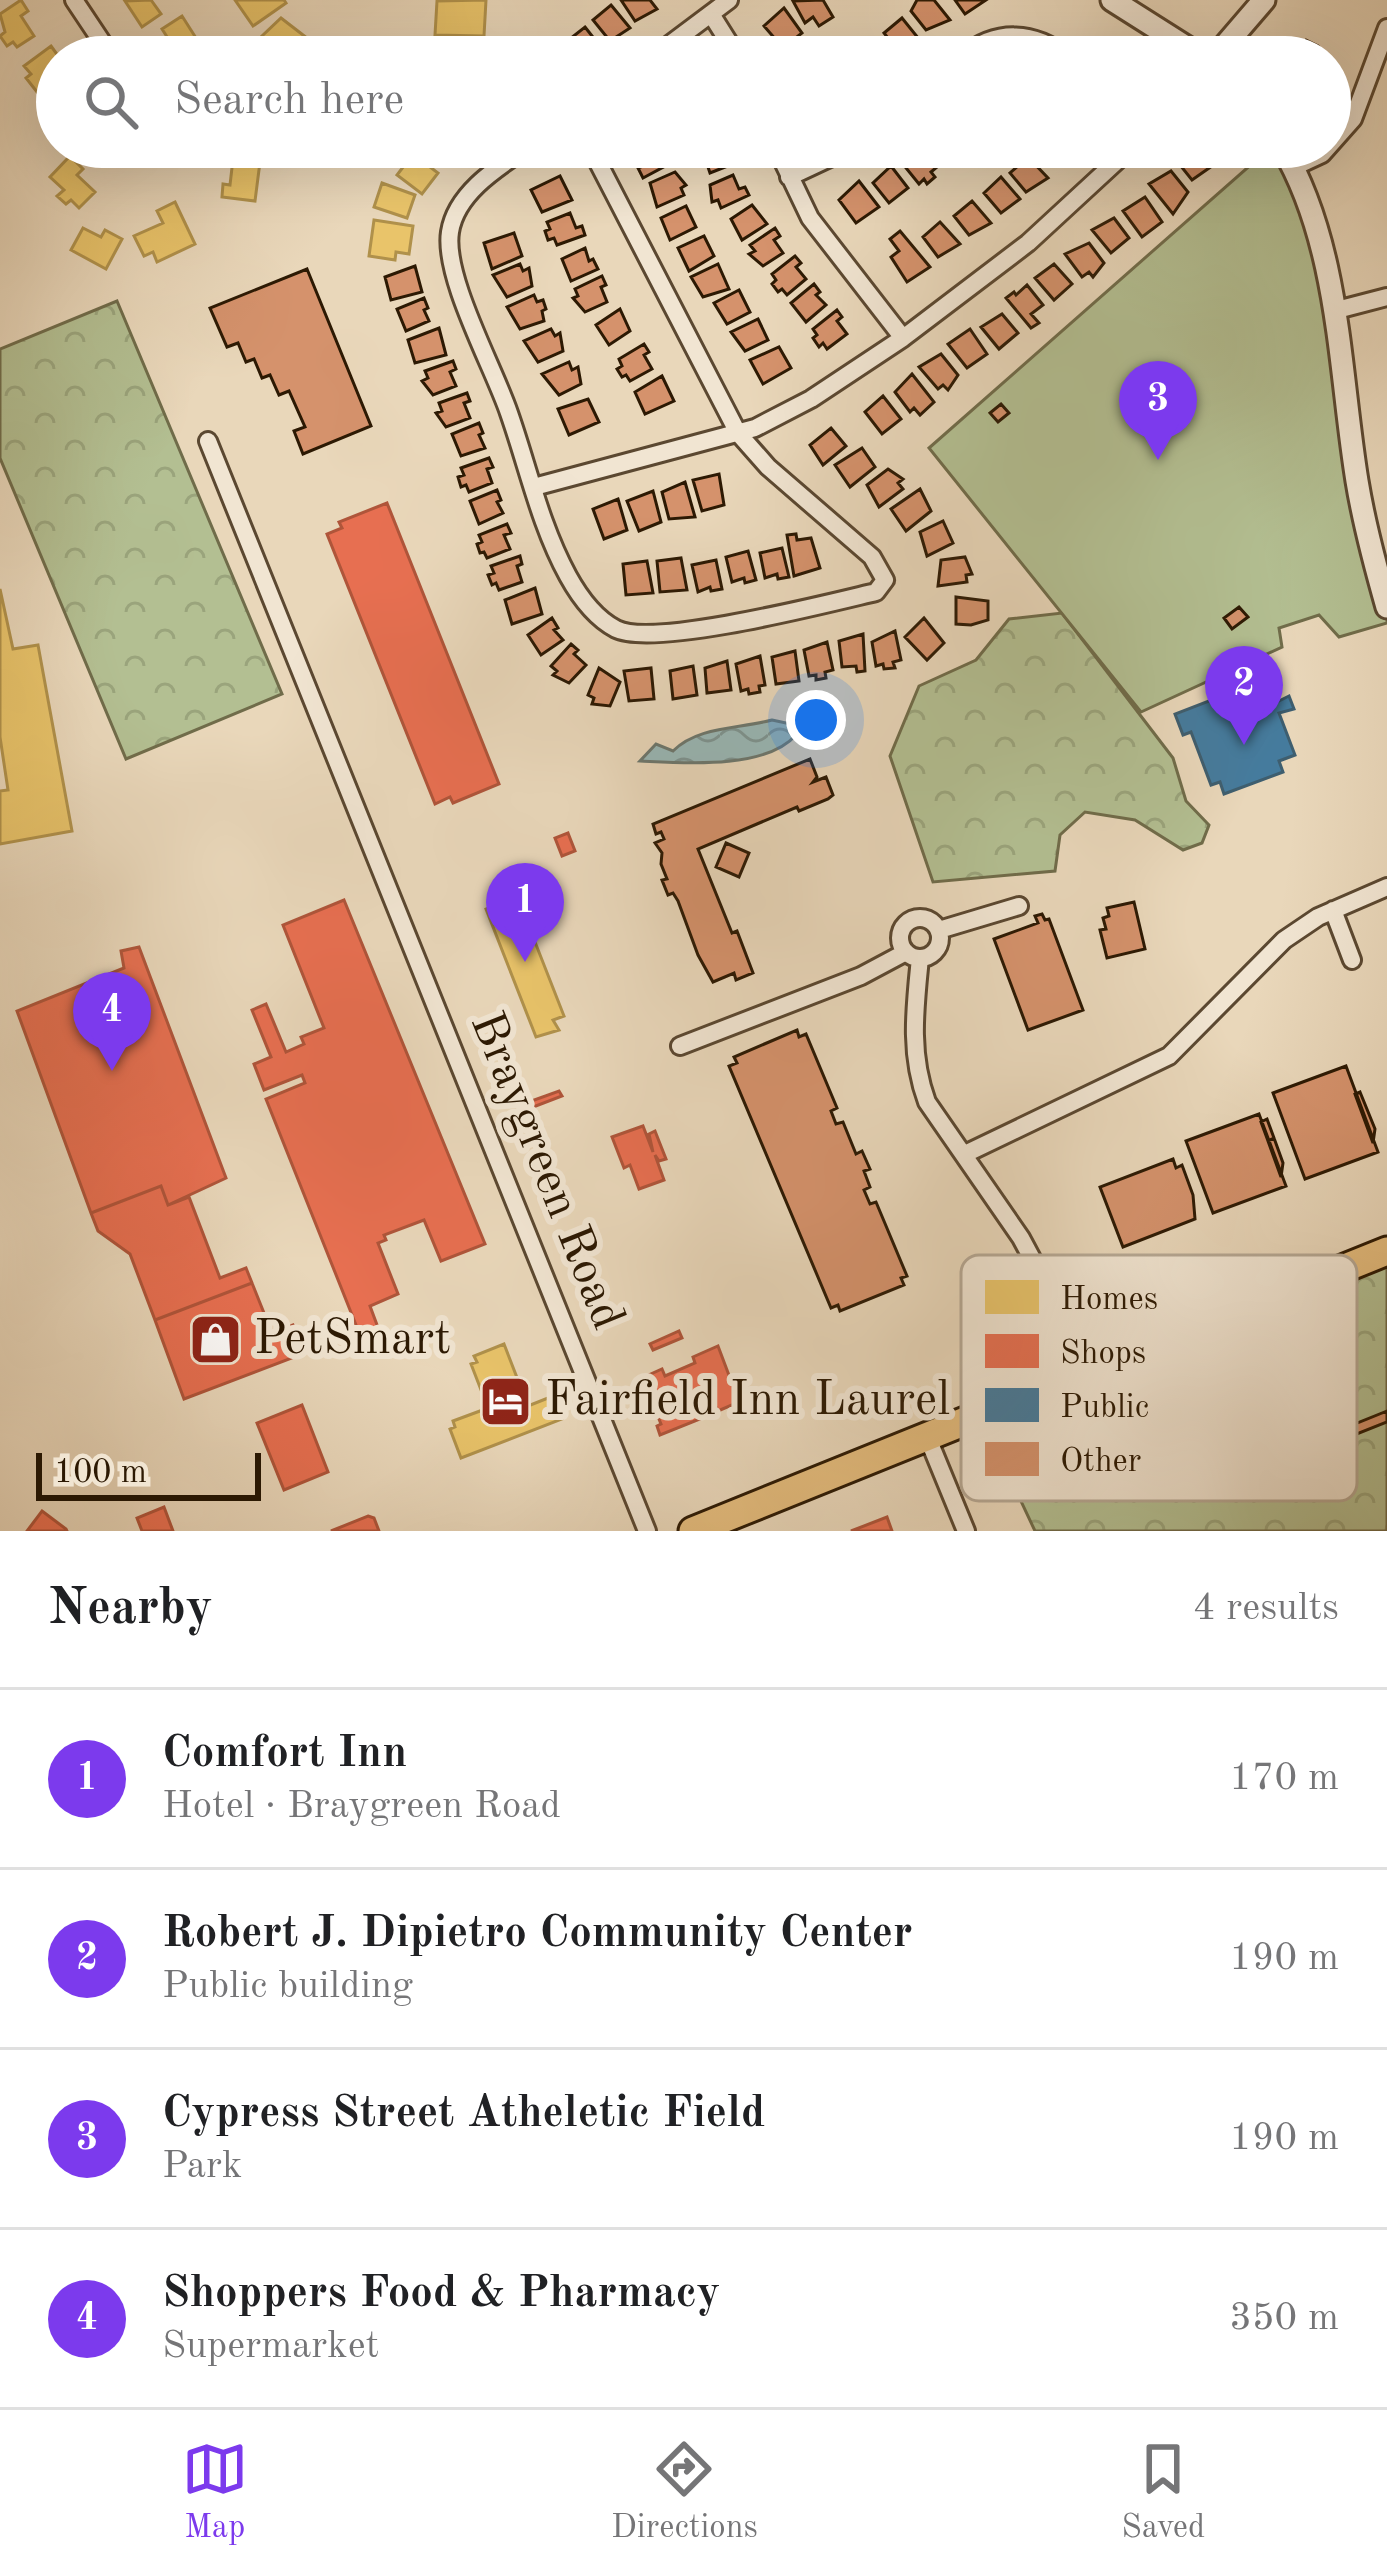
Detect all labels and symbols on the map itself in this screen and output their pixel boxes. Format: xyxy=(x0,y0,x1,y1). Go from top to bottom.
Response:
pin: 3 xyxy=(1119,361,1197,460)
pin: 2 xyxy=(1205,646,1283,745)
your location xyxy=(786,690,846,750)
pin: 1 xyxy=(486,863,564,962)
pin: 4 xyxy=(73,972,151,1071)
street label: Braygreen Road xyxy=(461,1006,631,1336)
legend xyxy=(961,1255,1357,1501)
text: Homes xyxy=(1060,1284,1158,1317)
shop icon: PetSmart xyxy=(187,1312,243,1368)
place label: PetSmart xyxy=(254,1316,451,1364)
text: Shops xyxy=(1060,1338,1146,1371)
hotel icon: Fairfield Inn Laurel xyxy=(478,1373,534,1429)
place label: Fairfield Inn Laurel xyxy=(545,1377,950,1425)
text: Public xyxy=(1060,1392,1149,1425)
text: Other xyxy=(1060,1446,1141,1479)
scale bar xyxy=(36,1447,261,1500)

